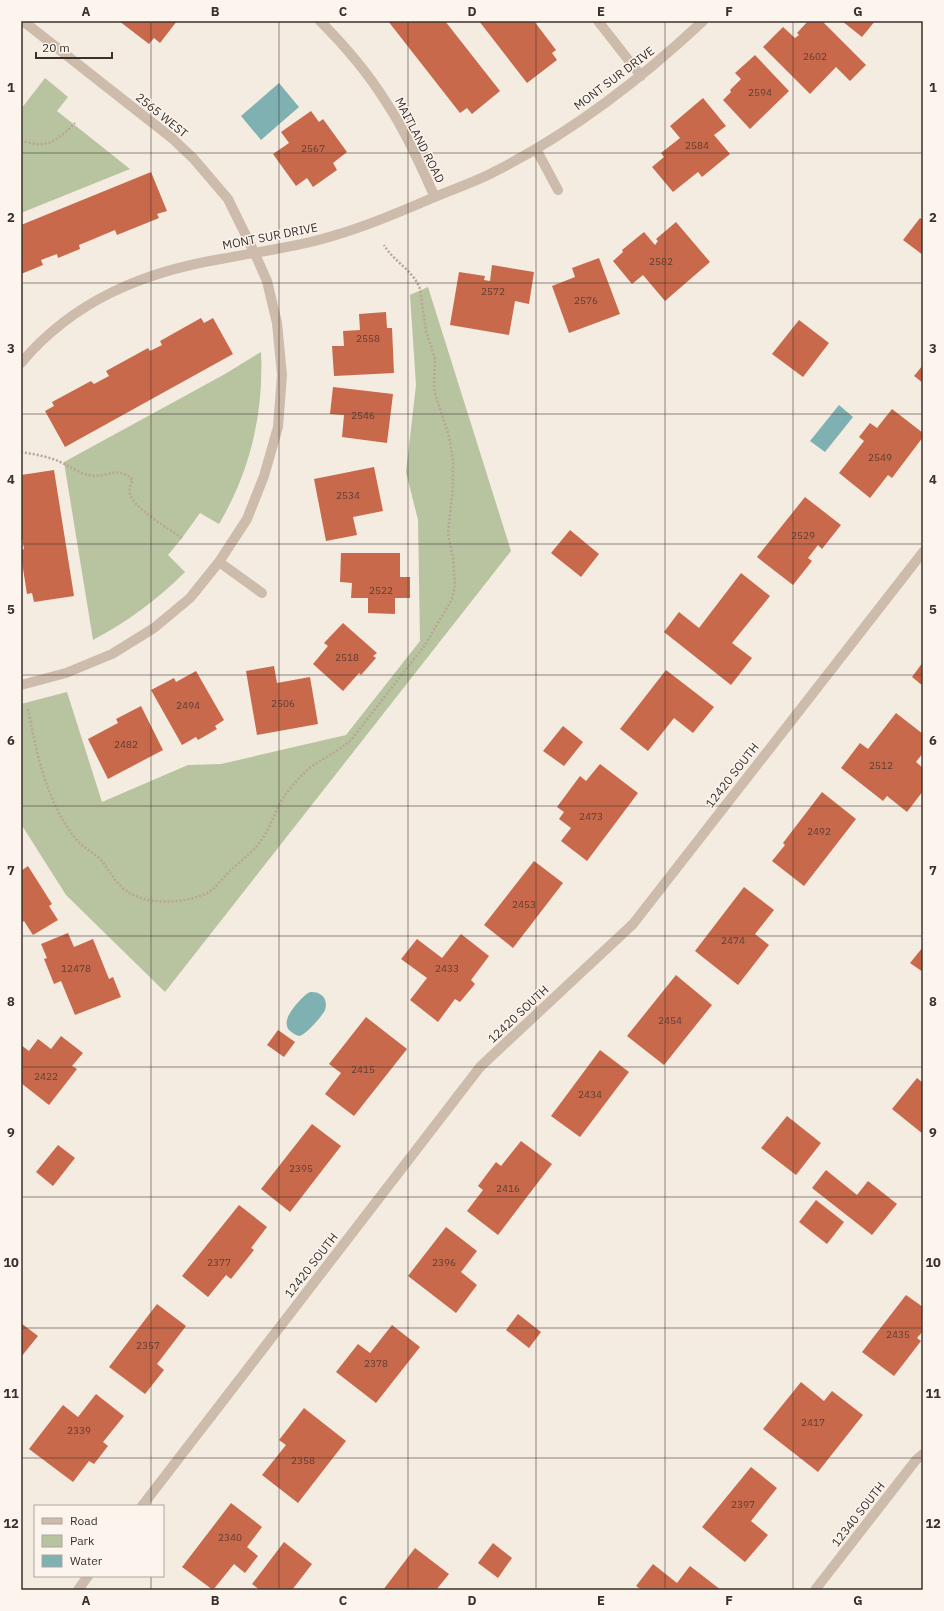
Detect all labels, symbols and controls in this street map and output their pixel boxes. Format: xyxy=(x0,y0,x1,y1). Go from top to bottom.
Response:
text: A xyxy=(82,3,91,20)
text: B xyxy=(211,3,220,20)
text: C xyxy=(339,3,348,20)
text: D xyxy=(467,3,477,20)
text: E xyxy=(597,3,605,20)
text: F xyxy=(725,3,733,20)
text: G xyxy=(853,3,863,20)
scale bar xyxy=(36,34,112,60)
text: 20 m xyxy=(42,40,70,55)
street label: MONT SUR DRIVE xyxy=(571,43,657,113)
house number: 2602 xyxy=(803,50,827,63)
text: 1 xyxy=(7,79,15,96)
text: 1 xyxy=(929,79,937,96)
house number: 2594 xyxy=(748,86,772,99)
street label: 2565 WEST xyxy=(133,89,191,141)
street label: MAITLAND ROAD xyxy=(392,95,448,185)
house number: 2584 xyxy=(685,139,709,152)
house number: 2567 xyxy=(301,142,325,155)
text: 2 xyxy=(7,209,15,226)
text: 2 xyxy=(929,209,937,226)
street label: MONT SUR DRIVE xyxy=(221,219,319,253)
house number: 2582 xyxy=(649,255,673,268)
house number: 2572 xyxy=(481,285,505,298)
house number: 2576 xyxy=(574,294,598,307)
house number: 2558 xyxy=(356,332,380,345)
text: 3 xyxy=(7,340,15,357)
text: 3 xyxy=(929,340,937,357)
house number: 2546 xyxy=(351,409,375,422)
house number: 2549 xyxy=(868,451,892,464)
text: 4 xyxy=(7,471,15,488)
text: 4 xyxy=(929,471,937,488)
house number: 2534 xyxy=(336,489,360,502)
house number: 2529 xyxy=(791,529,815,542)
house number: 2522 xyxy=(369,584,393,597)
text: 5 xyxy=(7,601,15,618)
text: 5 xyxy=(929,601,937,618)
house number: 2518 xyxy=(335,651,359,664)
house number: 2506 xyxy=(271,697,295,710)
house number: 2494 xyxy=(176,699,200,712)
text: 6 xyxy=(7,732,15,749)
text: 6 xyxy=(929,732,937,749)
house number: 2482 xyxy=(114,738,138,751)
street label: 12420 SOUTH xyxy=(702,740,762,810)
house number: 2512 xyxy=(869,759,893,772)
house number: 2473 xyxy=(579,810,603,823)
house number: 2492 xyxy=(807,825,831,838)
text: 7 xyxy=(7,862,15,879)
text: 7 xyxy=(929,862,937,879)
house number: 2453 xyxy=(512,898,536,911)
house number: 2474 xyxy=(721,934,745,947)
house number: 12478 xyxy=(61,962,91,975)
house number: 2433 xyxy=(435,962,459,975)
street label: 12420 SOUTH xyxy=(484,982,552,1046)
text: 8 xyxy=(7,993,15,1010)
text: 8 xyxy=(929,993,937,1010)
house number: 2454 xyxy=(658,1014,682,1027)
house number: 2415 xyxy=(351,1063,375,1076)
house number: 2422 xyxy=(34,1070,58,1083)
house number: 2434 xyxy=(578,1088,602,1101)
text: 9 xyxy=(7,1124,15,1141)
text: 9 xyxy=(929,1124,937,1141)
house number: 2395 xyxy=(289,1162,313,1175)
house number: 2416 xyxy=(496,1182,520,1195)
street label: 12420 SOUTH xyxy=(281,1230,341,1300)
text: 10 xyxy=(3,1254,19,1271)
text: 10 xyxy=(925,1254,941,1271)
house number: 2377 xyxy=(207,1256,231,1269)
house number: 2396 xyxy=(432,1256,456,1269)
house number: 2435 xyxy=(886,1328,910,1341)
house number: 2357 xyxy=(136,1339,160,1352)
house number: 2378 xyxy=(364,1357,388,1370)
text: 11 xyxy=(3,1385,19,1402)
text: 11 xyxy=(925,1385,941,1402)
house number: 2417 xyxy=(801,1416,825,1429)
house number: 2339 xyxy=(67,1424,91,1437)
house number: 2358 xyxy=(291,1454,315,1467)
street label: 12340 SOUTH xyxy=(828,1479,888,1549)
house number: 2397 xyxy=(731,1498,755,1511)
legend xyxy=(34,1505,164,1577)
text: Road xyxy=(70,1513,98,1528)
text: 12 xyxy=(3,1515,19,1532)
text: 12 xyxy=(925,1515,941,1532)
house number: 2340 xyxy=(218,1531,242,1544)
text: Park xyxy=(70,1533,95,1548)
text: Water xyxy=(70,1553,103,1568)
text: A xyxy=(82,1592,91,1609)
text: B xyxy=(211,1592,220,1609)
text: C xyxy=(339,1592,348,1609)
text: D xyxy=(467,1592,477,1609)
text: E xyxy=(597,1592,605,1609)
text: F xyxy=(725,1592,733,1609)
text: G xyxy=(853,1592,863,1609)

